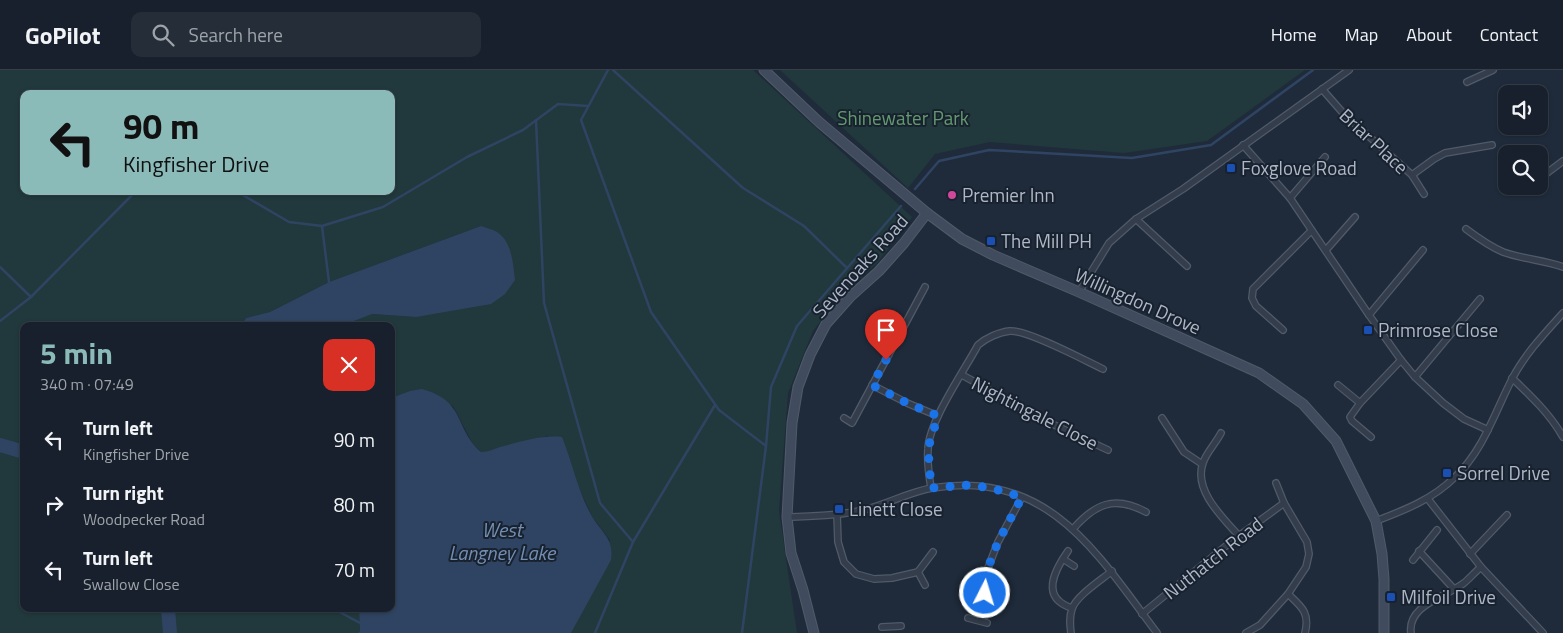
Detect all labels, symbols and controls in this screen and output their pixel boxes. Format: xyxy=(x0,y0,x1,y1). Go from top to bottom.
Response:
search box xyxy=(131,12,481,57)
text: GoPilot xyxy=(25,17,101,53)
text: Search here xyxy=(189,20,283,49)
icon: search xyxy=(149,21,177,49)
text: Home xyxy=(1271,21,1317,48)
text: Map xyxy=(1345,21,1378,48)
text: About xyxy=(1406,21,1452,48)
text: Contact xyxy=(1480,21,1538,48)
map controls xyxy=(1498,85,1548,195)
button: sound xyxy=(1498,85,1548,135)
text: 90 m xyxy=(123,99,199,153)
street label: Briar Place xyxy=(1333,101,1416,180)
park label: Shinewater Park xyxy=(837,103,969,132)
icon: left xyxy=(40,110,105,175)
button: search xyxy=(1498,145,1548,195)
text: Kingfisher Drive xyxy=(123,147,269,181)
place label: Foxglove Road xyxy=(1241,153,1357,182)
marker: Foxglove Road xyxy=(1225,162,1237,174)
place label: Premier Inn xyxy=(962,180,1055,209)
marker: Premier Inn xyxy=(946,189,958,201)
street label: Sevenoaks Road xyxy=(805,207,914,324)
place label: The Mill PH xyxy=(1001,226,1092,255)
marker: The Mill PH xyxy=(985,235,997,247)
street label: Willingdon Drove xyxy=(1070,260,1206,341)
pin xyxy=(865,309,907,360)
place label: Primrose Close xyxy=(1378,315,1498,344)
icon: arrive xyxy=(872,316,900,344)
marker: Primrose Close xyxy=(1362,324,1374,336)
text: 5 min xyxy=(40,330,113,376)
button: close xyxy=(323,339,375,391)
street label: Nightingale Close xyxy=(967,368,1104,457)
text: 340 m · 07:49 xyxy=(40,372,134,396)
text: Turn left xyxy=(83,413,153,442)
text: 90 m xyxy=(334,425,375,454)
icon: left xyxy=(40,426,68,454)
text: Kingfisher Drive xyxy=(83,442,189,466)
place label: Sorrel Drive xyxy=(1457,458,1550,487)
marker: Sorrel Drive xyxy=(1441,467,1453,479)
text: Turn right xyxy=(83,478,164,507)
text: 80 m xyxy=(334,490,375,519)
icon: right xyxy=(40,491,68,519)
place label: Linett Close xyxy=(849,494,943,523)
marker: Linett Close xyxy=(833,503,845,515)
text: Woodpecker Road xyxy=(83,507,205,531)
street label: Nuthatch Road xyxy=(1157,509,1269,606)
water label: West Langney Lake xyxy=(449,514,557,568)
text: Turn left xyxy=(83,543,153,572)
text: 70 m xyxy=(334,555,375,584)
icon: left xyxy=(40,556,68,584)
position arrow xyxy=(958,566,1010,618)
text: Swallow Close xyxy=(83,572,180,596)
place label: Milfoil Drive xyxy=(1401,582,1496,611)
marker: Milfoil Drive xyxy=(1385,591,1397,603)

